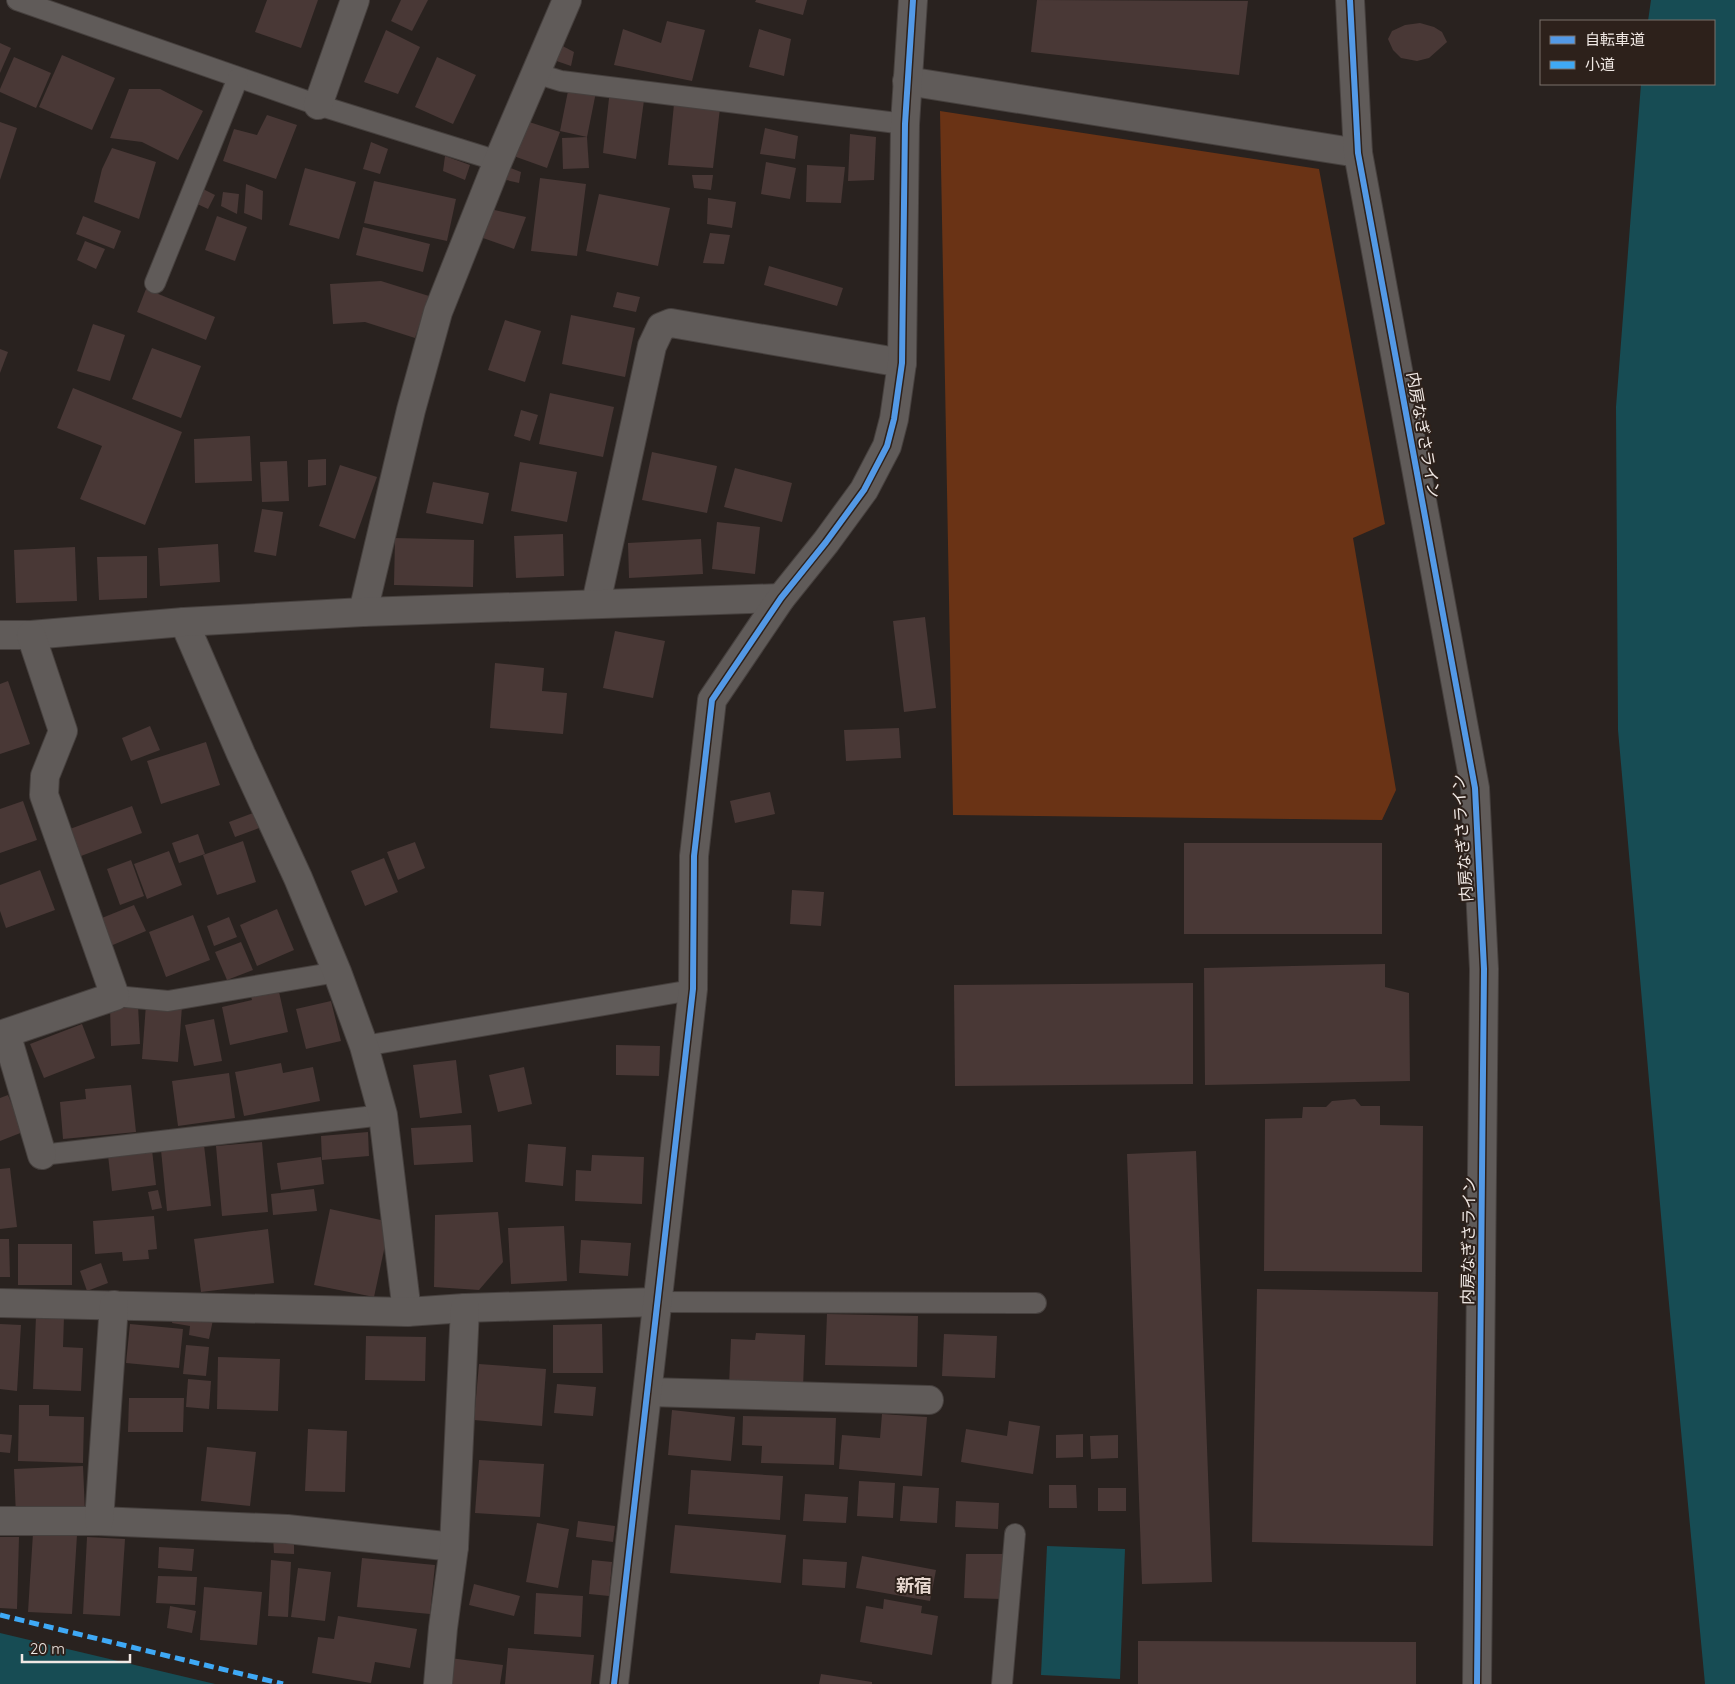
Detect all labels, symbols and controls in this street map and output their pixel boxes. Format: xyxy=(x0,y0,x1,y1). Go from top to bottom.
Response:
legend xyxy=(1540,20,1715,85)
text: 自転車道 xyxy=(1585,30,1645,49)
text: 小道 xyxy=(1585,55,1615,74)
street label: 内房なぎさライン xyxy=(1403,370,1445,500)
street label: 内房なぎさライン xyxy=(1448,773,1476,903)
street label: 内房なぎさライン xyxy=(1457,1177,1479,1305)
district label: 新宿 xyxy=(896,1574,932,1597)
scale bar xyxy=(22,1632,130,1664)
text: 20 m xyxy=(30,1639,65,1658)

